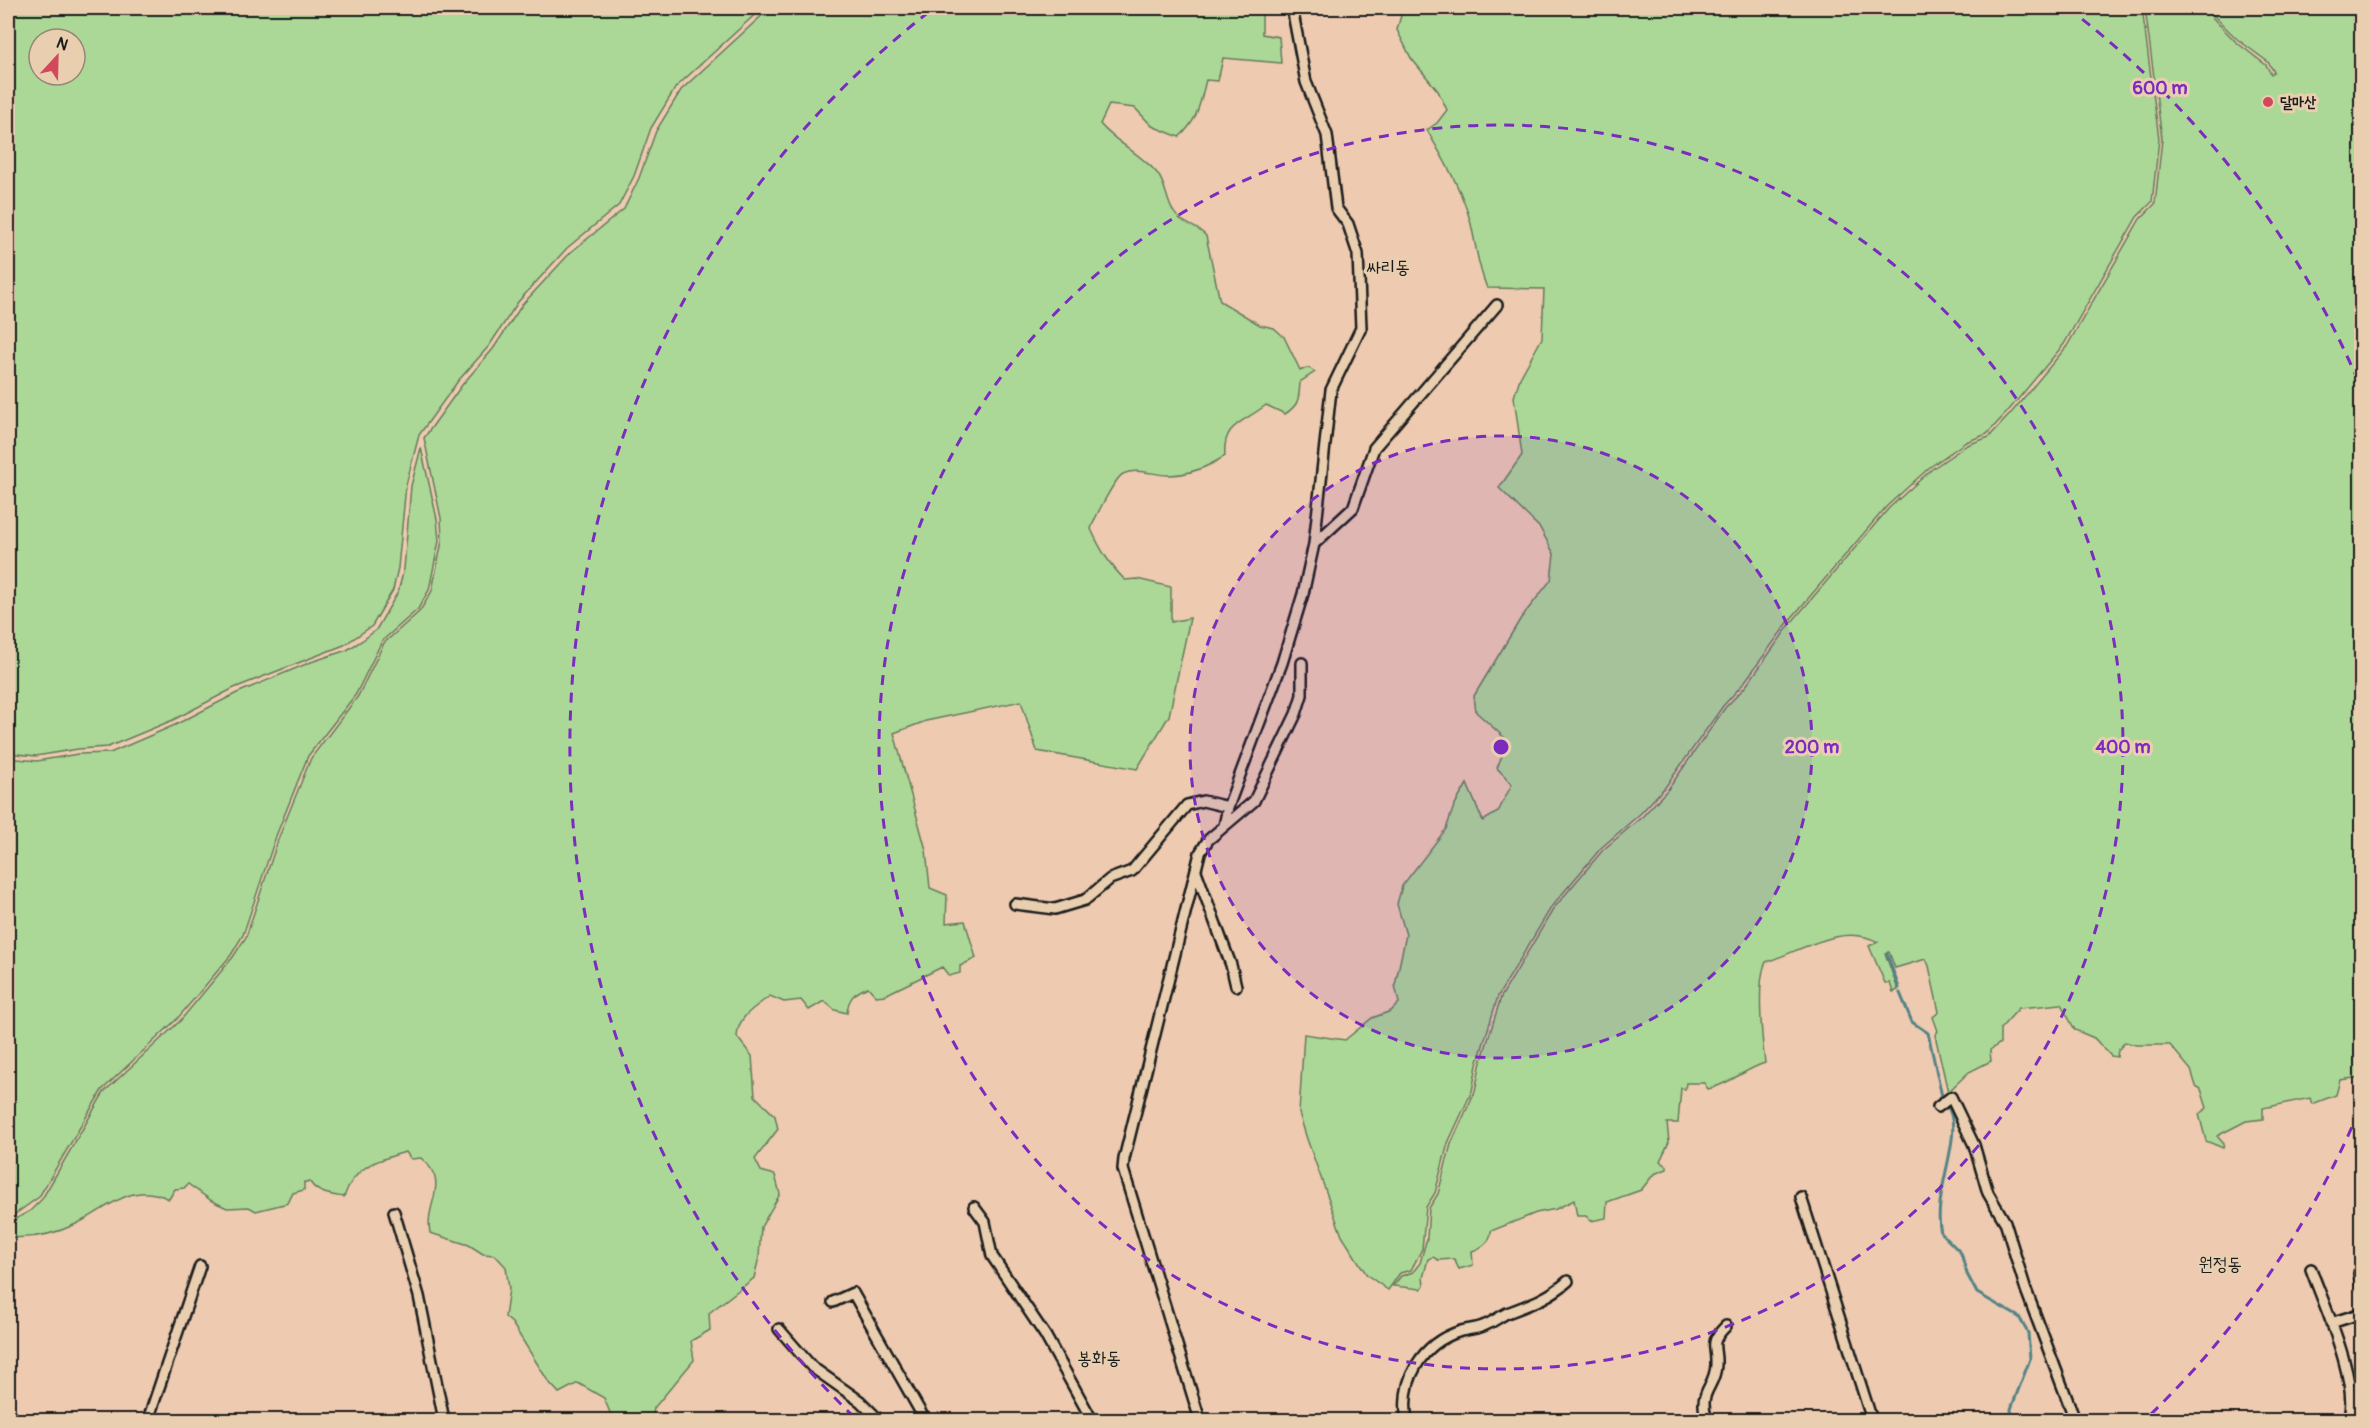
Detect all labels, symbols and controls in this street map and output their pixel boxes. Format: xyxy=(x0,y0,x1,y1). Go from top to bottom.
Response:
north arrow xyxy=(27,27,87,87)
text: N xyxy=(53,33,71,55)
text: 600 m xyxy=(2133,77,2187,100)
place label: 달마산 xyxy=(2280,93,2316,112)
marker: 달마산 xyxy=(2261,95,2275,109)
district label: 싸리동 xyxy=(1366,256,1410,279)
text: 200 m xyxy=(1785,736,1839,759)
text: 400 m xyxy=(2096,736,2150,759)
centre of rings xyxy=(1491,737,1511,757)
district label: 원정동 xyxy=(2198,1253,2242,1276)
district label: 봉화동 xyxy=(1077,1347,1121,1370)

